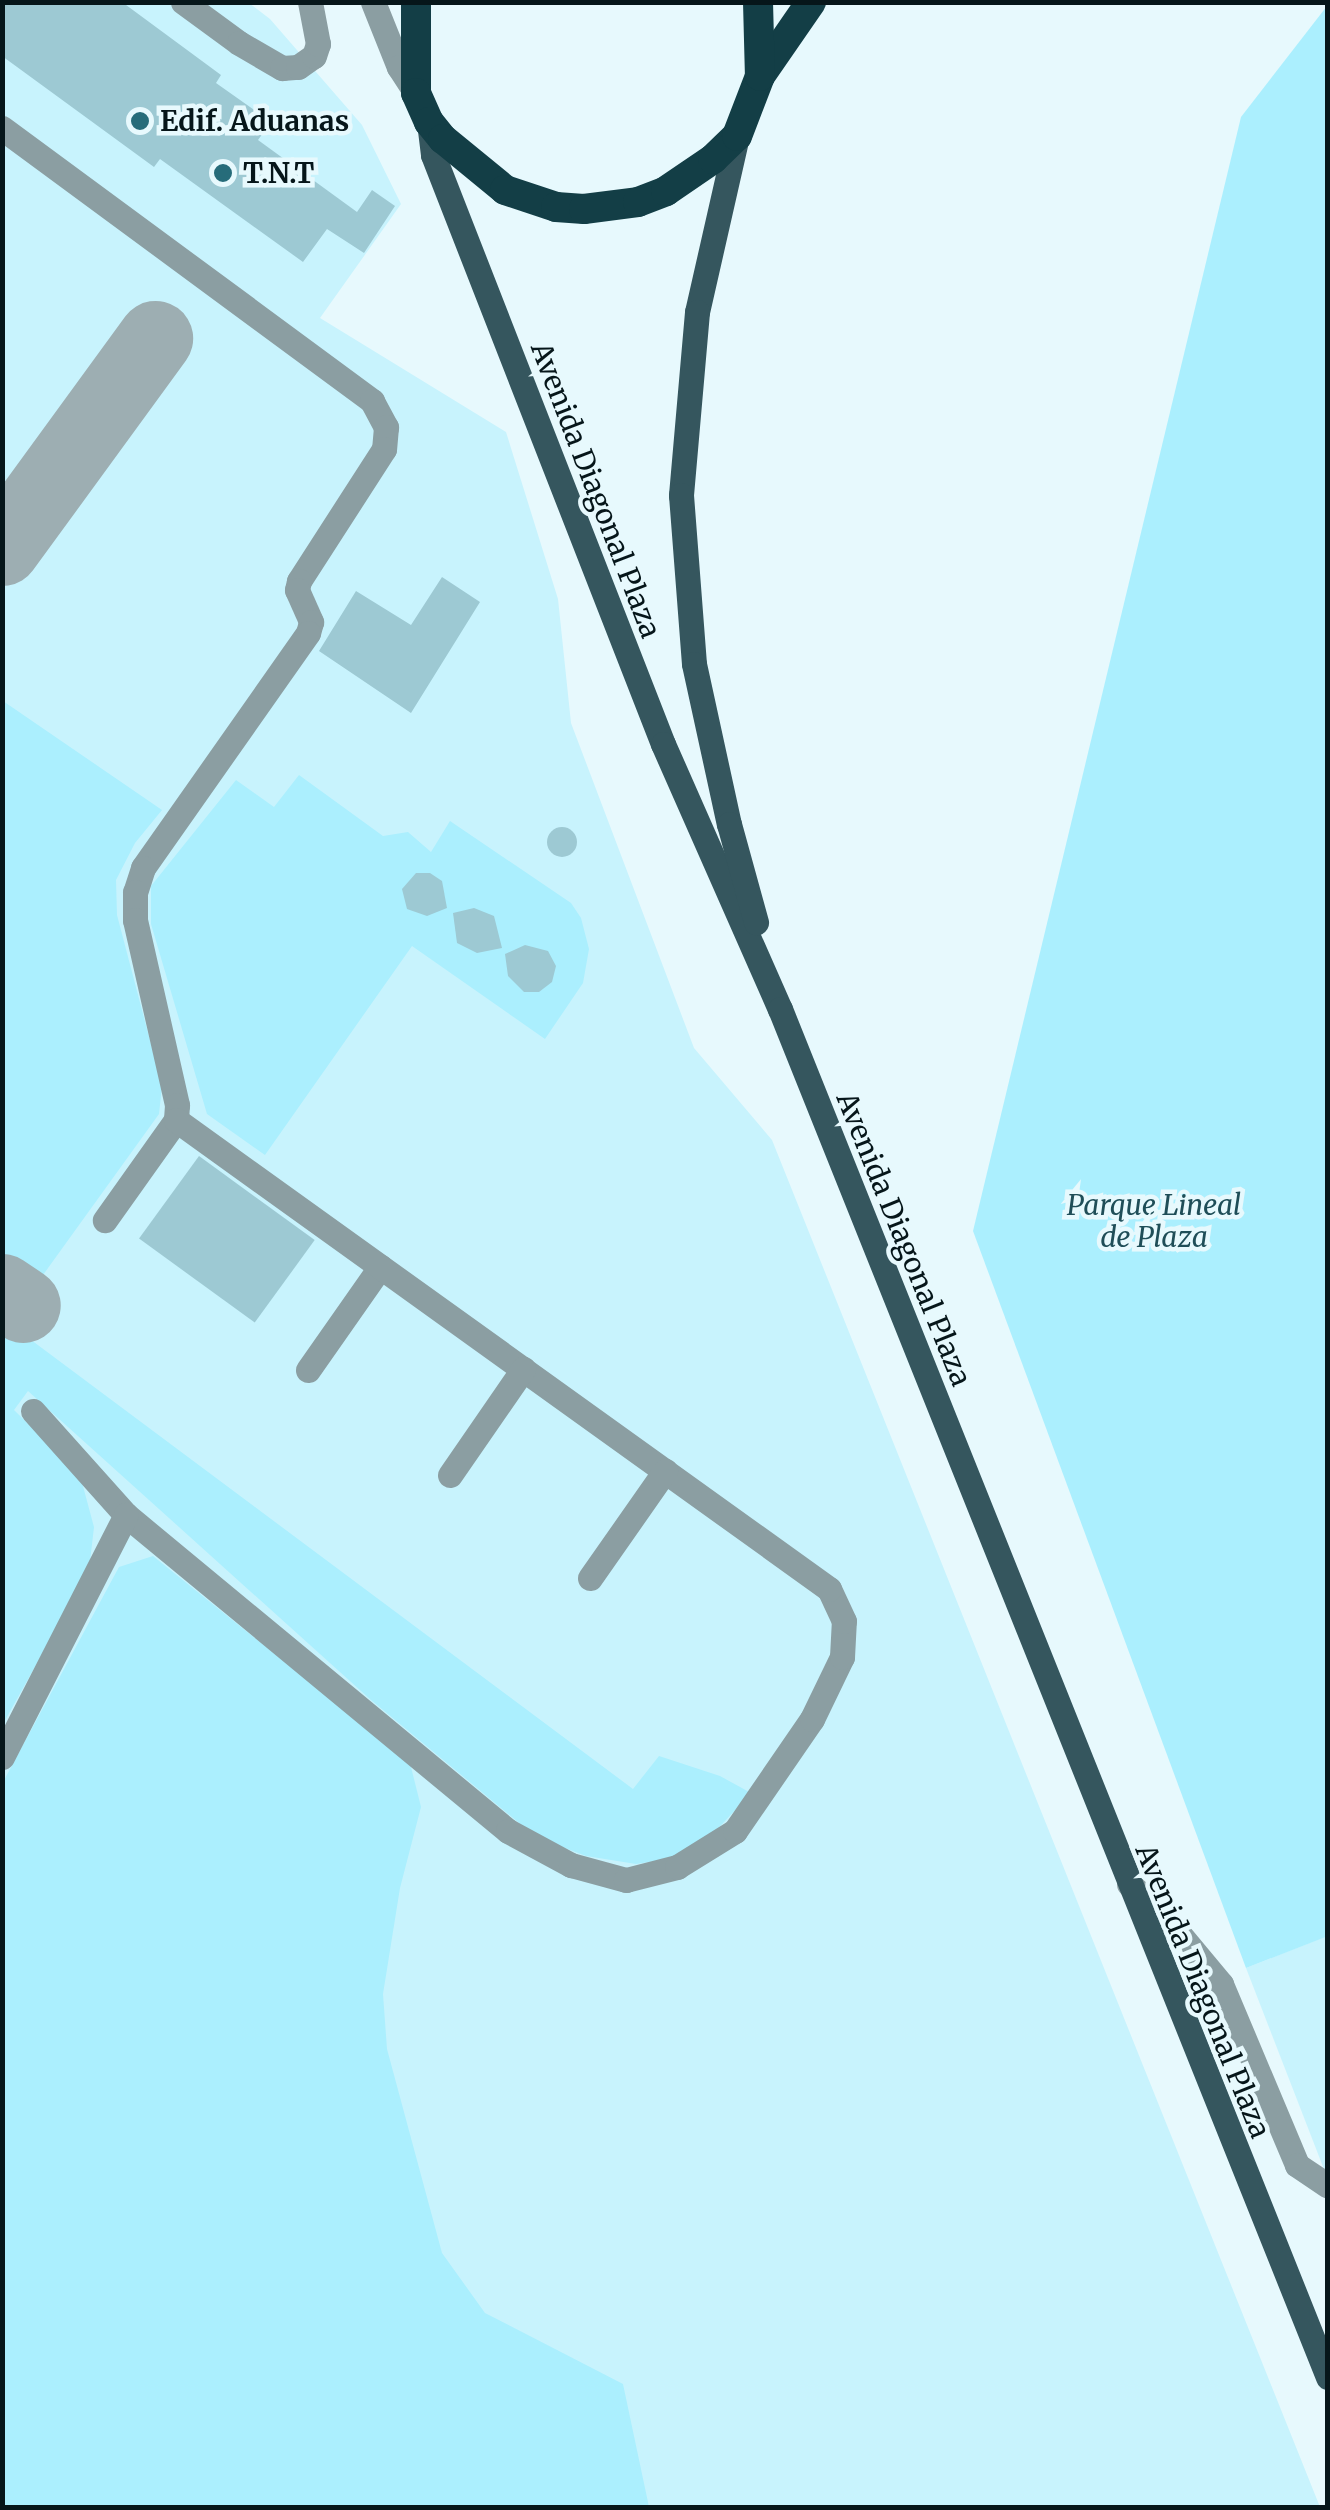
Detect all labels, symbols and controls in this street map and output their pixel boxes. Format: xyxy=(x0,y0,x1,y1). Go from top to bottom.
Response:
place label: Edif. Aduanas xyxy=(160,104,349,138)
marker: Edif. Aduanas xyxy=(129,110,151,132)
place label: T.N.T xyxy=(243,156,314,190)
marker: T.N.T xyxy=(212,162,234,184)
street label: Avenida Diagonal Plaza xyxy=(524,337,668,643)
street label: Avenida Diagonal Plaza xyxy=(830,1087,978,1391)
park label: Parque Lineal de Plaza xyxy=(1067,1188,1241,1254)
street label: Avenida Diagonal Plaza xyxy=(1129,1839,1277,2143)

